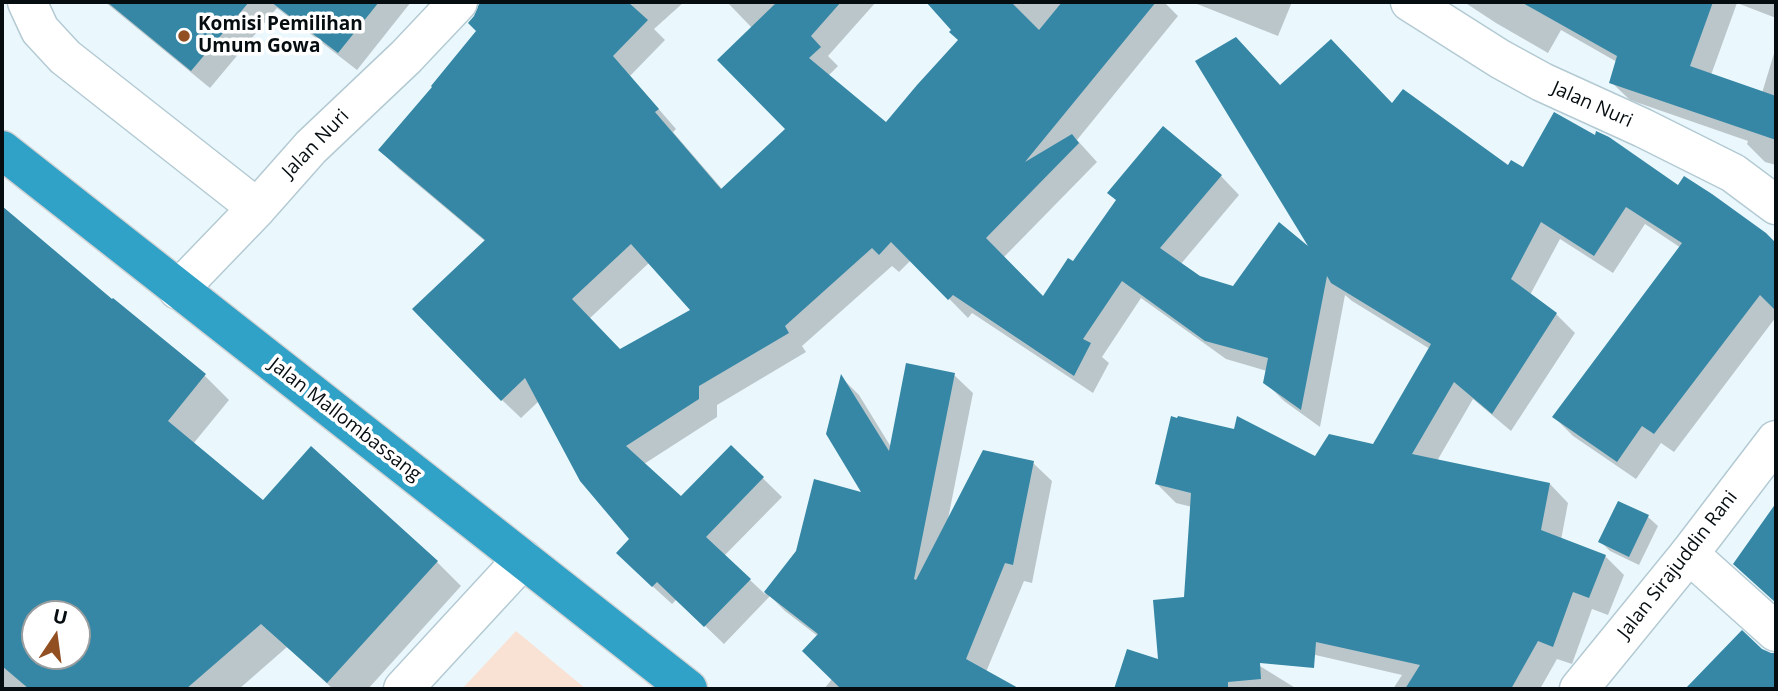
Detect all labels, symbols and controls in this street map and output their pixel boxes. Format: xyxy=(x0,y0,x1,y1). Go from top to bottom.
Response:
place label: Komisi Pemilihan Umum Gowa xyxy=(198,14,363,58)
marker: Komisi Pemilihan Umum Gowa xyxy=(176,28,192,44)
street label: Jalan Nuri xyxy=(1548,77,1636,133)
street label: Jalan Nuri xyxy=(278,105,354,183)
street label: Jalan Mallombassang xyxy=(264,354,426,486)
street label: Jalan Sirajuddin Rani xyxy=(1613,487,1743,643)
north arrow xyxy=(21,600,91,670)
text: U xyxy=(50,602,70,631)

